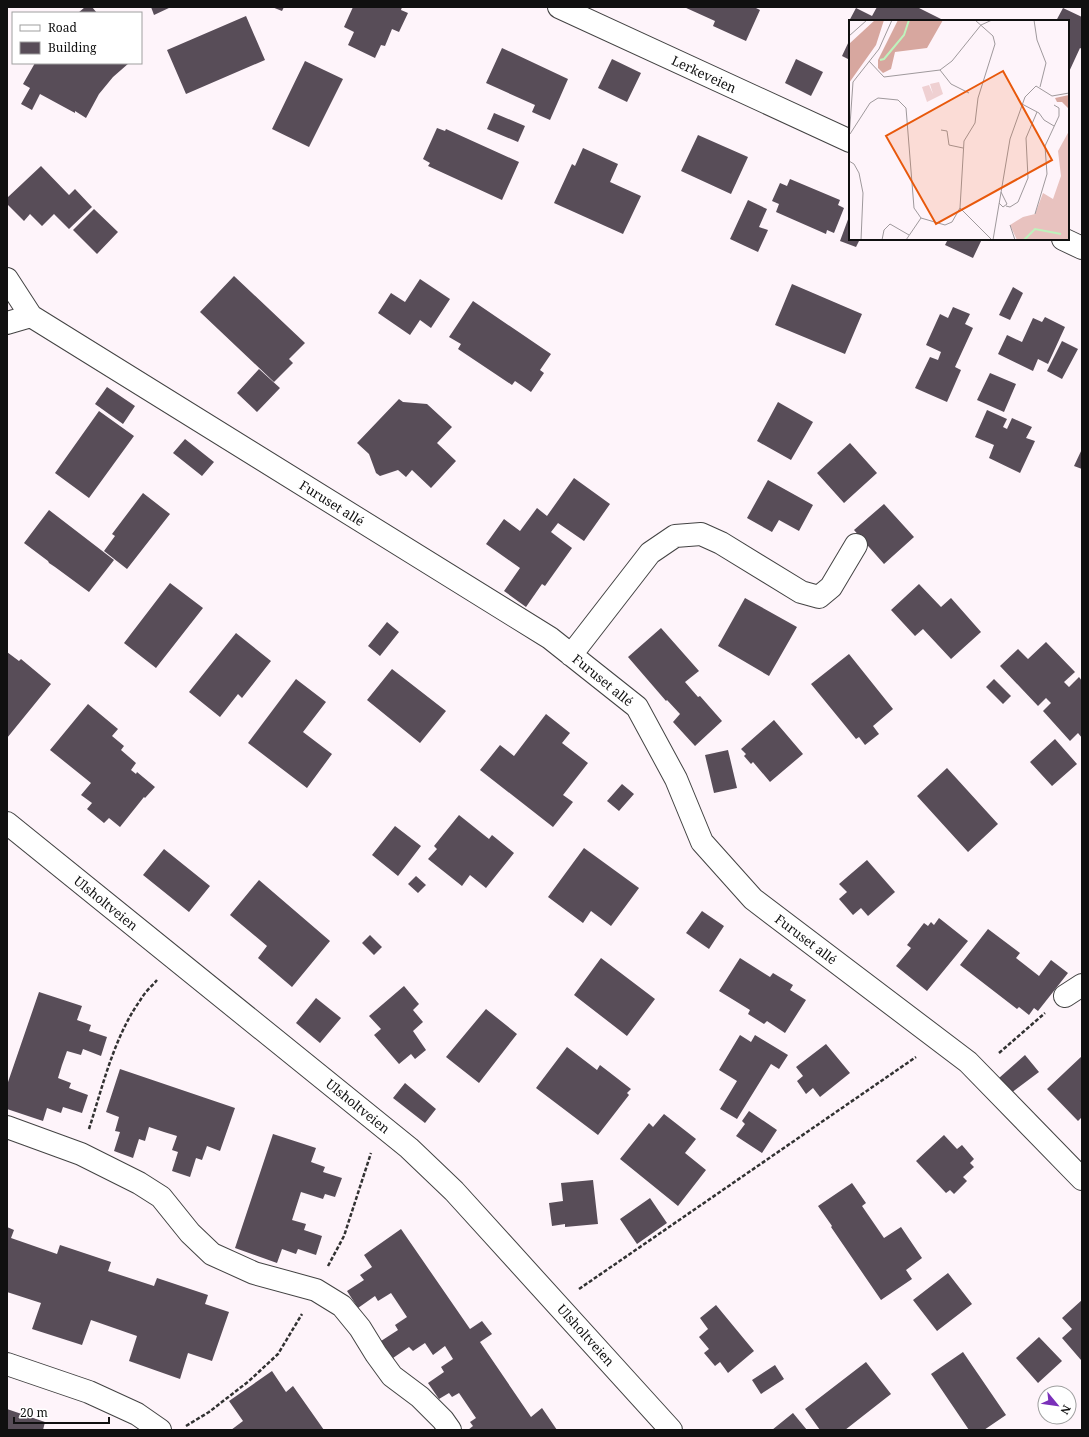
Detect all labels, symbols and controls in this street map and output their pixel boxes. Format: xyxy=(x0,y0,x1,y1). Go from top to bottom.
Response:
legend xyxy=(12,12,142,64)
text: Road xyxy=(48,19,78,36)
inset map xyxy=(849,20,1069,240)
text: Building xyxy=(48,39,97,56)
street label: Lerkeveien xyxy=(669,51,740,97)
street label: Furuset allé xyxy=(296,476,368,530)
street label: Furuset allé xyxy=(569,650,637,710)
street label: Ulsholtveien xyxy=(70,872,142,935)
street label: Furuset allé xyxy=(771,910,841,968)
street label: Ulsholtveien xyxy=(322,1075,394,1138)
street label: Ulsholtveien xyxy=(553,1300,619,1370)
north arrow xyxy=(1037,1385,1077,1425)
scale bar xyxy=(14,1399,109,1425)
text: N xyxy=(1057,1403,1075,1418)
text: 20 m xyxy=(20,1404,48,1421)

